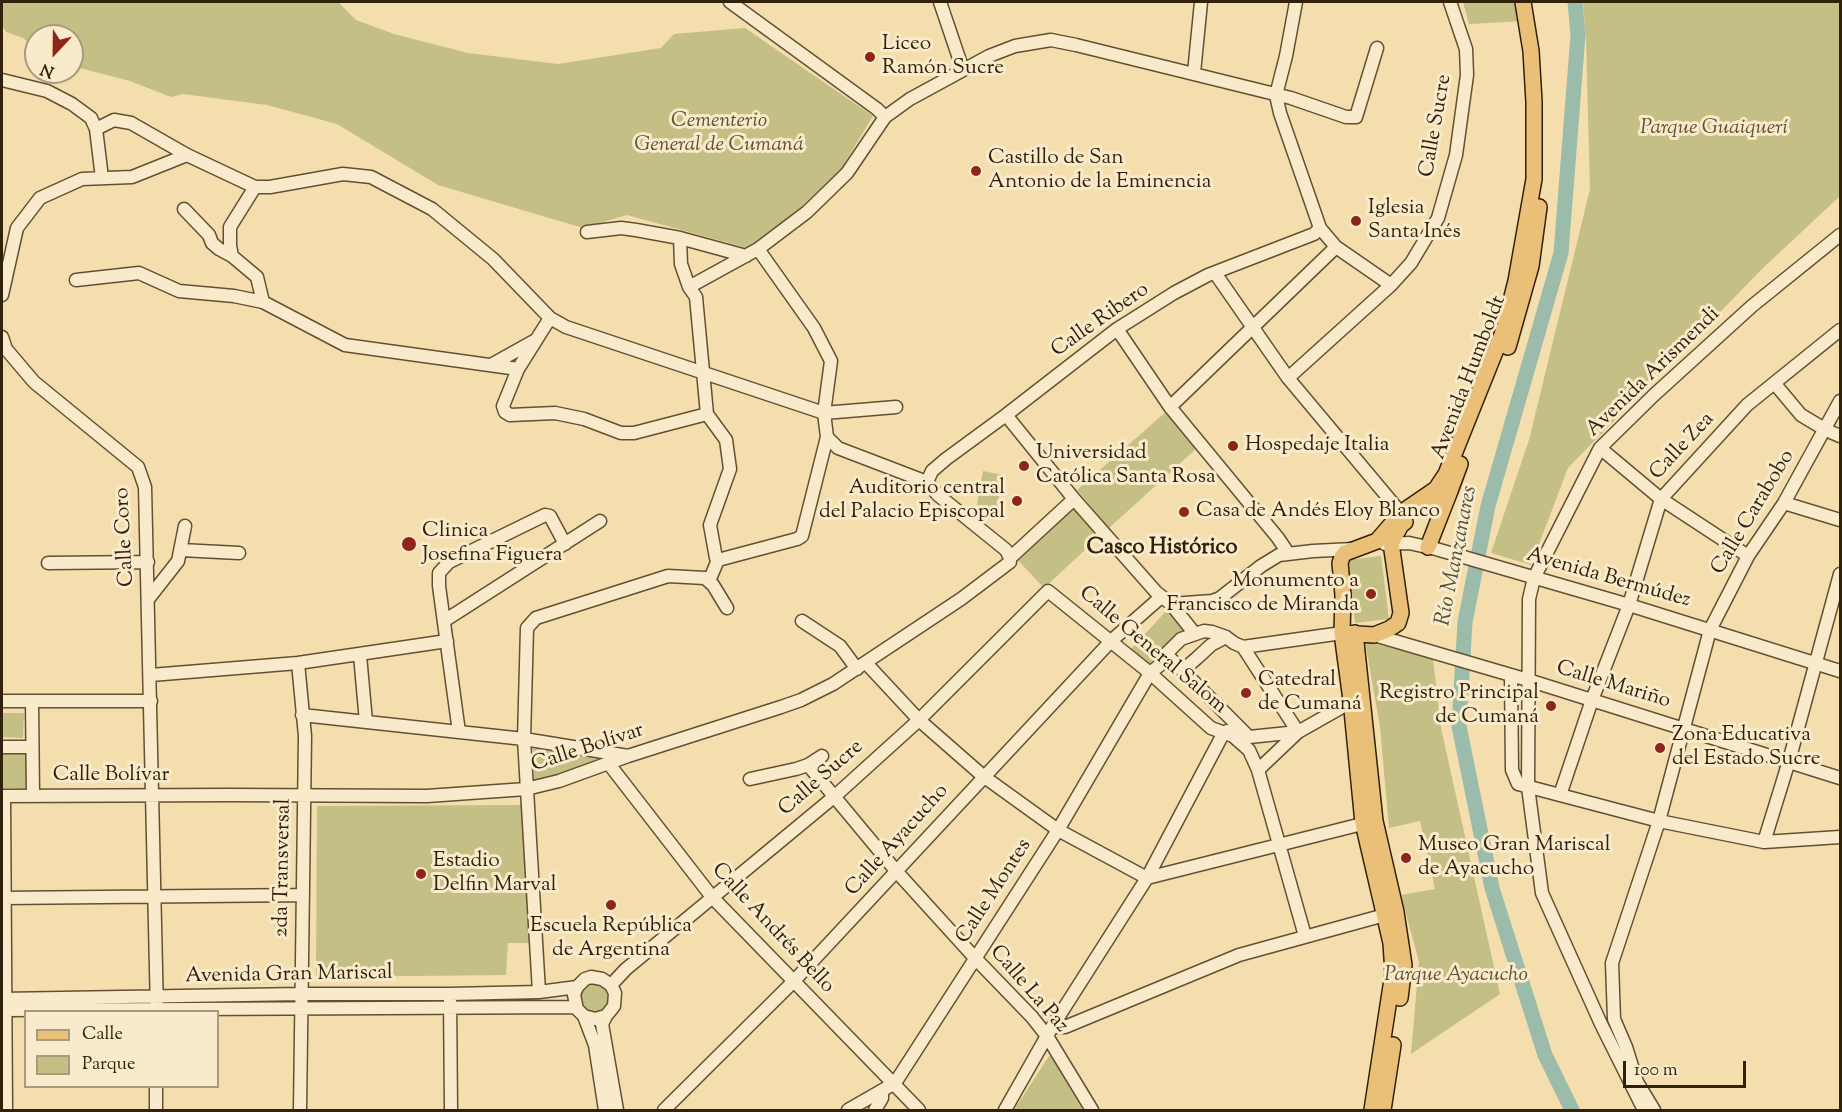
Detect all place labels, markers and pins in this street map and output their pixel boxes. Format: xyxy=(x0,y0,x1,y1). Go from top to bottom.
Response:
place label: Liceo Ramón Sucre xyxy=(882,32,1004,82)
marker: Liceo Ramón Sucre xyxy=(863,50,877,64)
place label: Castillo de San Antonio de la Eminencia xyxy=(988,146,1211,196)
marker: Castillo de San Antonio de la Eminencia xyxy=(969,164,983,178)
place label: Iglesia Santa Inés xyxy=(1368,196,1461,246)
marker: Iglesia Santa Inés xyxy=(1349,214,1363,228)
place label: Hospedaje Italia xyxy=(1245,433,1389,459)
marker: Hospedaje Italia xyxy=(1226,439,1240,453)
place label: Universidad Católica Santa Rosa xyxy=(1036,441,1216,491)
marker: Universidad Católica Santa Rosa xyxy=(1017,459,1031,473)
place label: Auditorio central del Palacio Episcopal xyxy=(819,476,1005,526)
marker: Auditorio central del Palacio Episcopal xyxy=(1010,494,1024,508)
place label: Casa de Andés Eloy Blanco xyxy=(1196,499,1440,525)
marker: Casa de Andés Eloy Blanco xyxy=(1177,505,1191,519)
place label: Clinica Josefina Figuera xyxy=(422,519,562,569)
marker: Clinica Josefina Figuera xyxy=(400,535,418,553)
place label: Monumento a Francisco de Miranda xyxy=(1166,569,1359,619)
marker: Monumento a Francisco de Miranda xyxy=(1364,587,1378,601)
place label: Catedral de Cumaná xyxy=(1258,668,1362,718)
place label: Registro Principal de Cumaná xyxy=(1379,681,1539,731)
marker: Catedral de Cumaná xyxy=(1239,686,1253,700)
marker: Registro Principal de Cumaná xyxy=(1544,699,1558,713)
place label: Zona Educativa del Estado Sucre xyxy=(1672,723,1821,773)
marker: Zona Educativa del Estado Sucre xyxy=(1653,741,1667,755)
place label: Museo Gran Mariscal de Ayacucho xyxy=(1418,833,1611,883)
place label: Estadio Delfin Marval xyxy=(433,849,557,899)
marker: Museo Gran Mariscal de Ayacucho xyxy=(1399,851,1413,865)
marker: Estadio Delfin Marval xyxy=(414,867,428,881)
marker: Escuela República de Argentina xyxy=(604,898,618,912)
place label: Escuela República de Argentina xyxy=(530,914,692,964)

